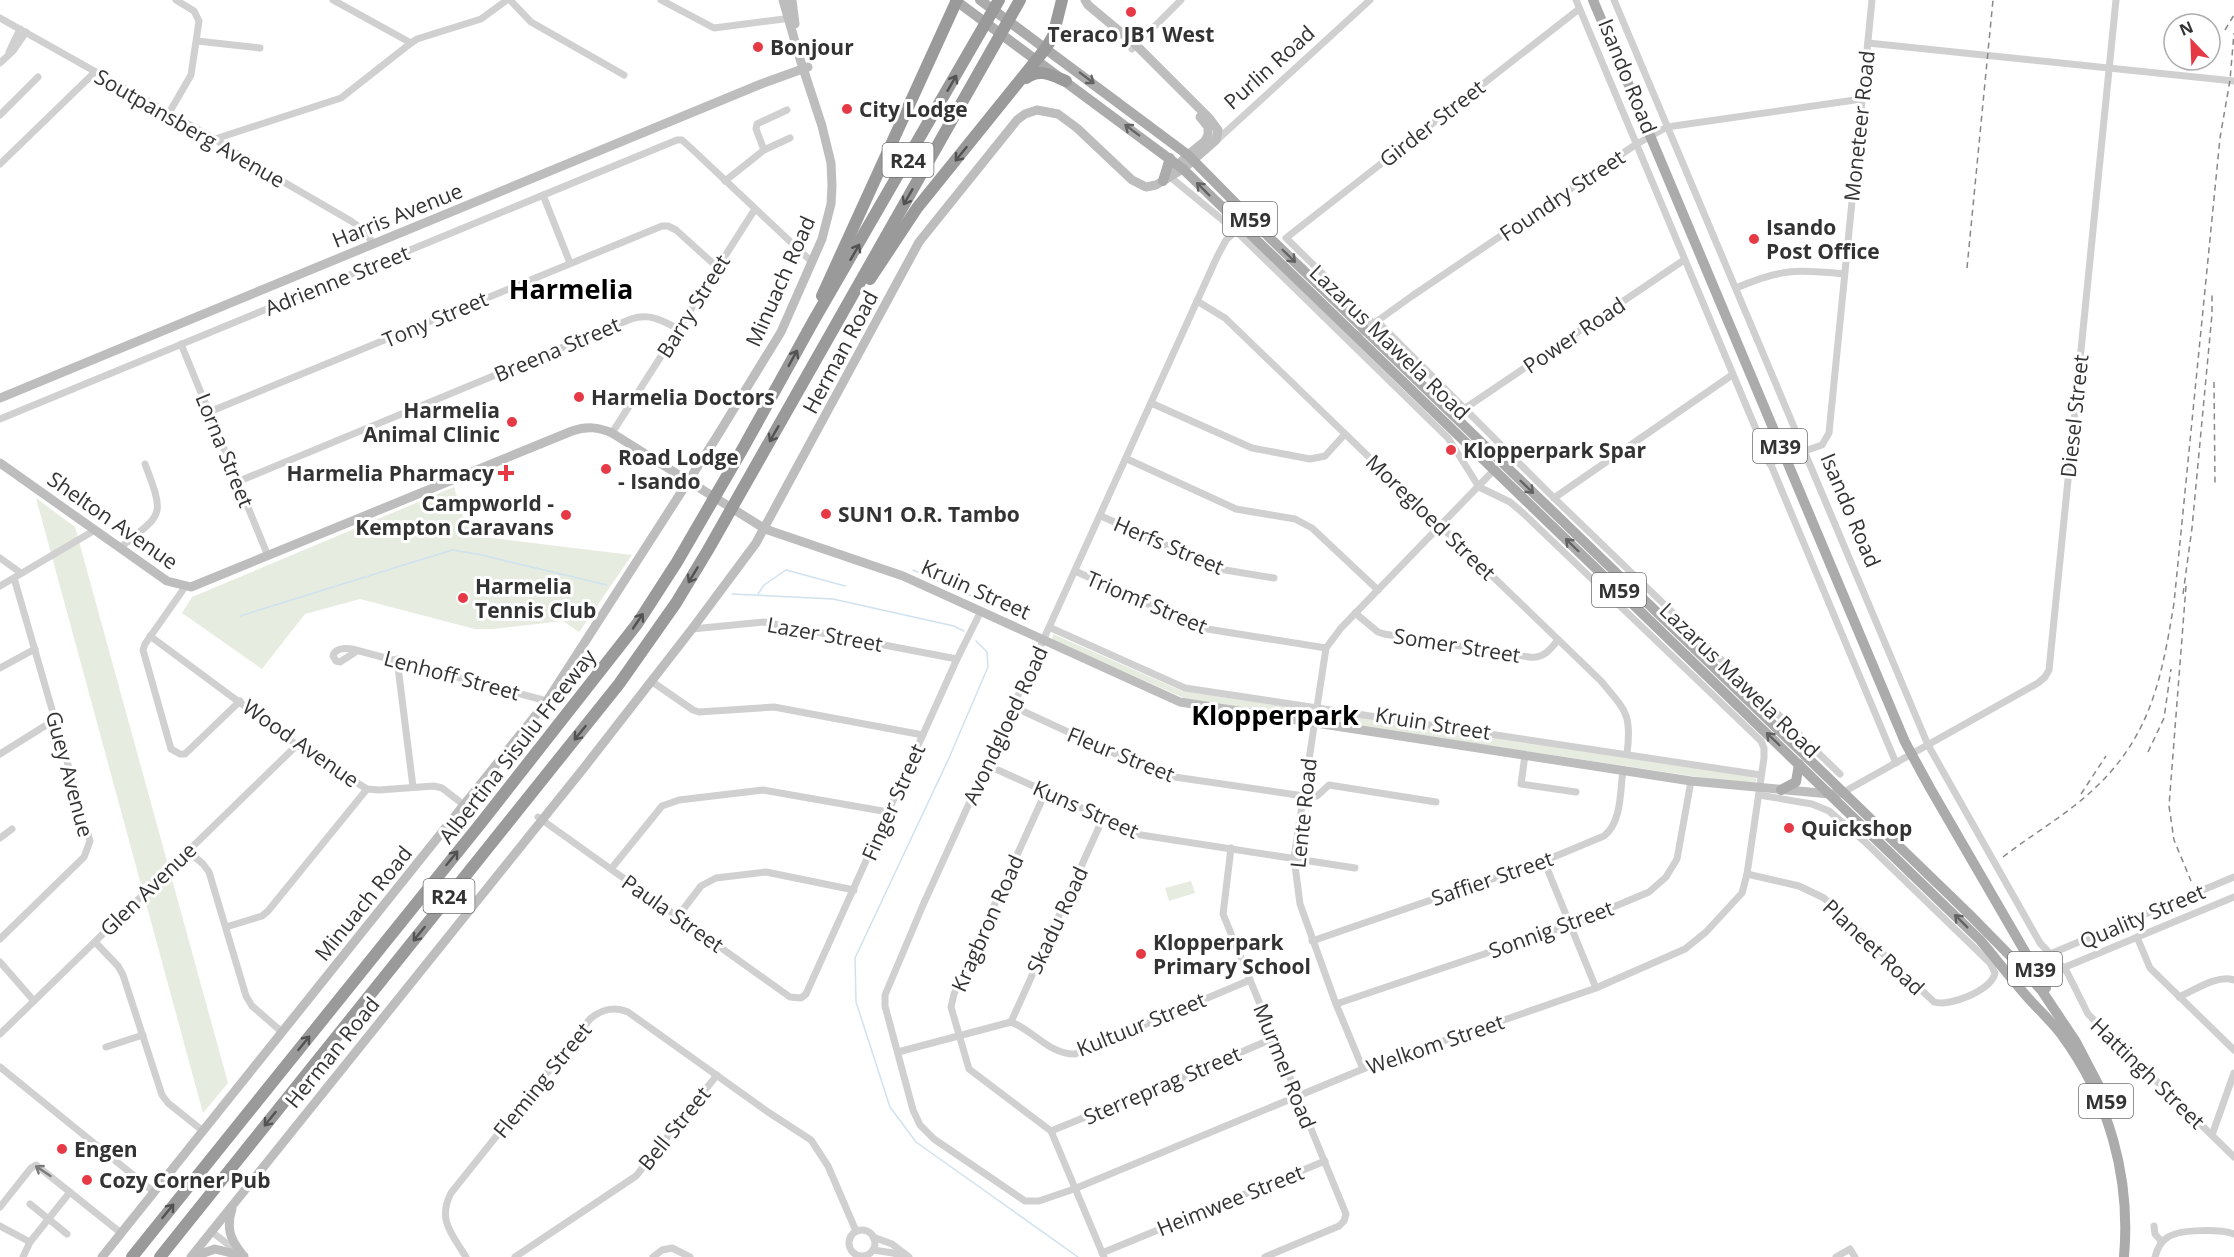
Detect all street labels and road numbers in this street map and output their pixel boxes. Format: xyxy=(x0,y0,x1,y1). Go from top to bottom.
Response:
street label: Isando Road xyxy=(1592,14,1664,138)
street label: Purlin Road xyxy=(1218,19,1320,115)
street label: Moneteer Road xyxy=(1837,49,1881,203)
street label: Soutpansberg Avenue xyxy=(90,62,290,194)
street label: Girder Street xyxy=(1374,73,1490,173)
road number: R24 xyxy=(882,143,934,177)
street label: Foundry Street xyxy=(1494,143,1630,247)
street label: Harris Avenue xyxy=(328,176,466,254)
road number: M59 xyxy=(1223,202,1277,236)
street label: Minuach Road xyxy=(739,211,821,351)
street label: Adrienne Street xyxy=(261,238,413,322)
street label: Barry Street xyxy=(650,249,736,363)
street label: Lazarus Mawela Road xyxy=(1304,258,1476,426)
street label: Tony Street xyxy=(378,284,492,354)
street label: Herman Road xyxy=(796,286,884,418)
street label: Power Road xyxy=(1517,291,1631,379)
street label: Breena Street xyxy=(490,310,624,388)
street label: Diesel Street xyxy=(2054,353,2094,479)
street label: Lorna Street xyxy=(189,389,261,511)
road number: M39 xyxy=(1753,429,1807,463)
street label: Moregloed Street xyxy=(1360,448,1502,586)
street label: Isando Road xyxy=(1814,449,1888,571)
street label: Shelton Avenue xyxy=(42,465,184,575)
street label: Herfs Street xyxy=(1110,509,1228,581)
street label: Kruin Street xyxy=(917,552,1035,626)
street label: Triomf Street xyxy=(1082,564,1212,640)
road number: M59 xyxy=(1592,573,1646,607)
street label: Lazarus Mawela Road xyxy=(1654,596,1826,764)
street label: Lazer Street xyxy=(765,610,885,658)
street label: Somer Street xyxy=(1392,621,1522,669)
street label: Avondgloed Road xyxy=(956,641,1054,809)
street label: Lenhoff Street xyxy=(381,643,523,707)
street label: Albertina Sisulu Freeway xyxy=(432,643,602,849)
street label: Wood Avenue xyxy=(237,693,365,793)
street label: Kruin Street xyxy=(1373,700,1493,746)
street label: Guey Avenue xyxy=(40,708,100,840)
street label: Fleur Street xyxy=(1063,720,1179,788)
street label: Finger Street xyxy=(855,739,931,865)
street label: Lente Road xyxy=(1283,757,1323,869)
street label: Kuns Street xyxy=(1029,773,1143,845)
street label: Glen Avenue xyxy=(94,836,202,942)
street label: Minuach Road xyxy=(308,840,418,966)
street label: Saffier Street xyxy=(1427,844,1557,912)
street label: Kragbron Road xyxy=(944,850,1030,996)
street label: Skadu Road xyxy=(1020,862,1094,978)
street label: Paula Street xyxy=(617,868,729,958)
street label: Quality Street xyxy=(2075,877,2209,955)
road number: R24 xyxy=(424,879,474,913)
street label: Sonnig Street xyxy=(1485,893,1617,965)
street label: Planeet Road xyxy=(1817,893,1931,1001)
road number: M39 xyxy=(2008,952,2062,986)
street label: Kultuur Street xyxy=(1072,985,1210,1063)
street label: Herman Road xyxy=(279,991,385,1113)
street label: Murmel Road xyxy=(1247,999,1323,1133)
street label: Welkom Street xyxy=(1363,1007,1507,1081)
street label: Hattingh Street xyxy=(2085,1011,2211,1135)
street label: Fleming Street xyxy=(487,1016,597,1144)
street label: Sterreprag Street xyxy=(1079,1039,1245,1131)
street label: Bell Street xyxy=(632,1080,716,1176)
road number: M59 xyxy=(2079,1084,2133,1118)
street label: Heimwee Street xyxy=(1152,1158,1308,1242)

